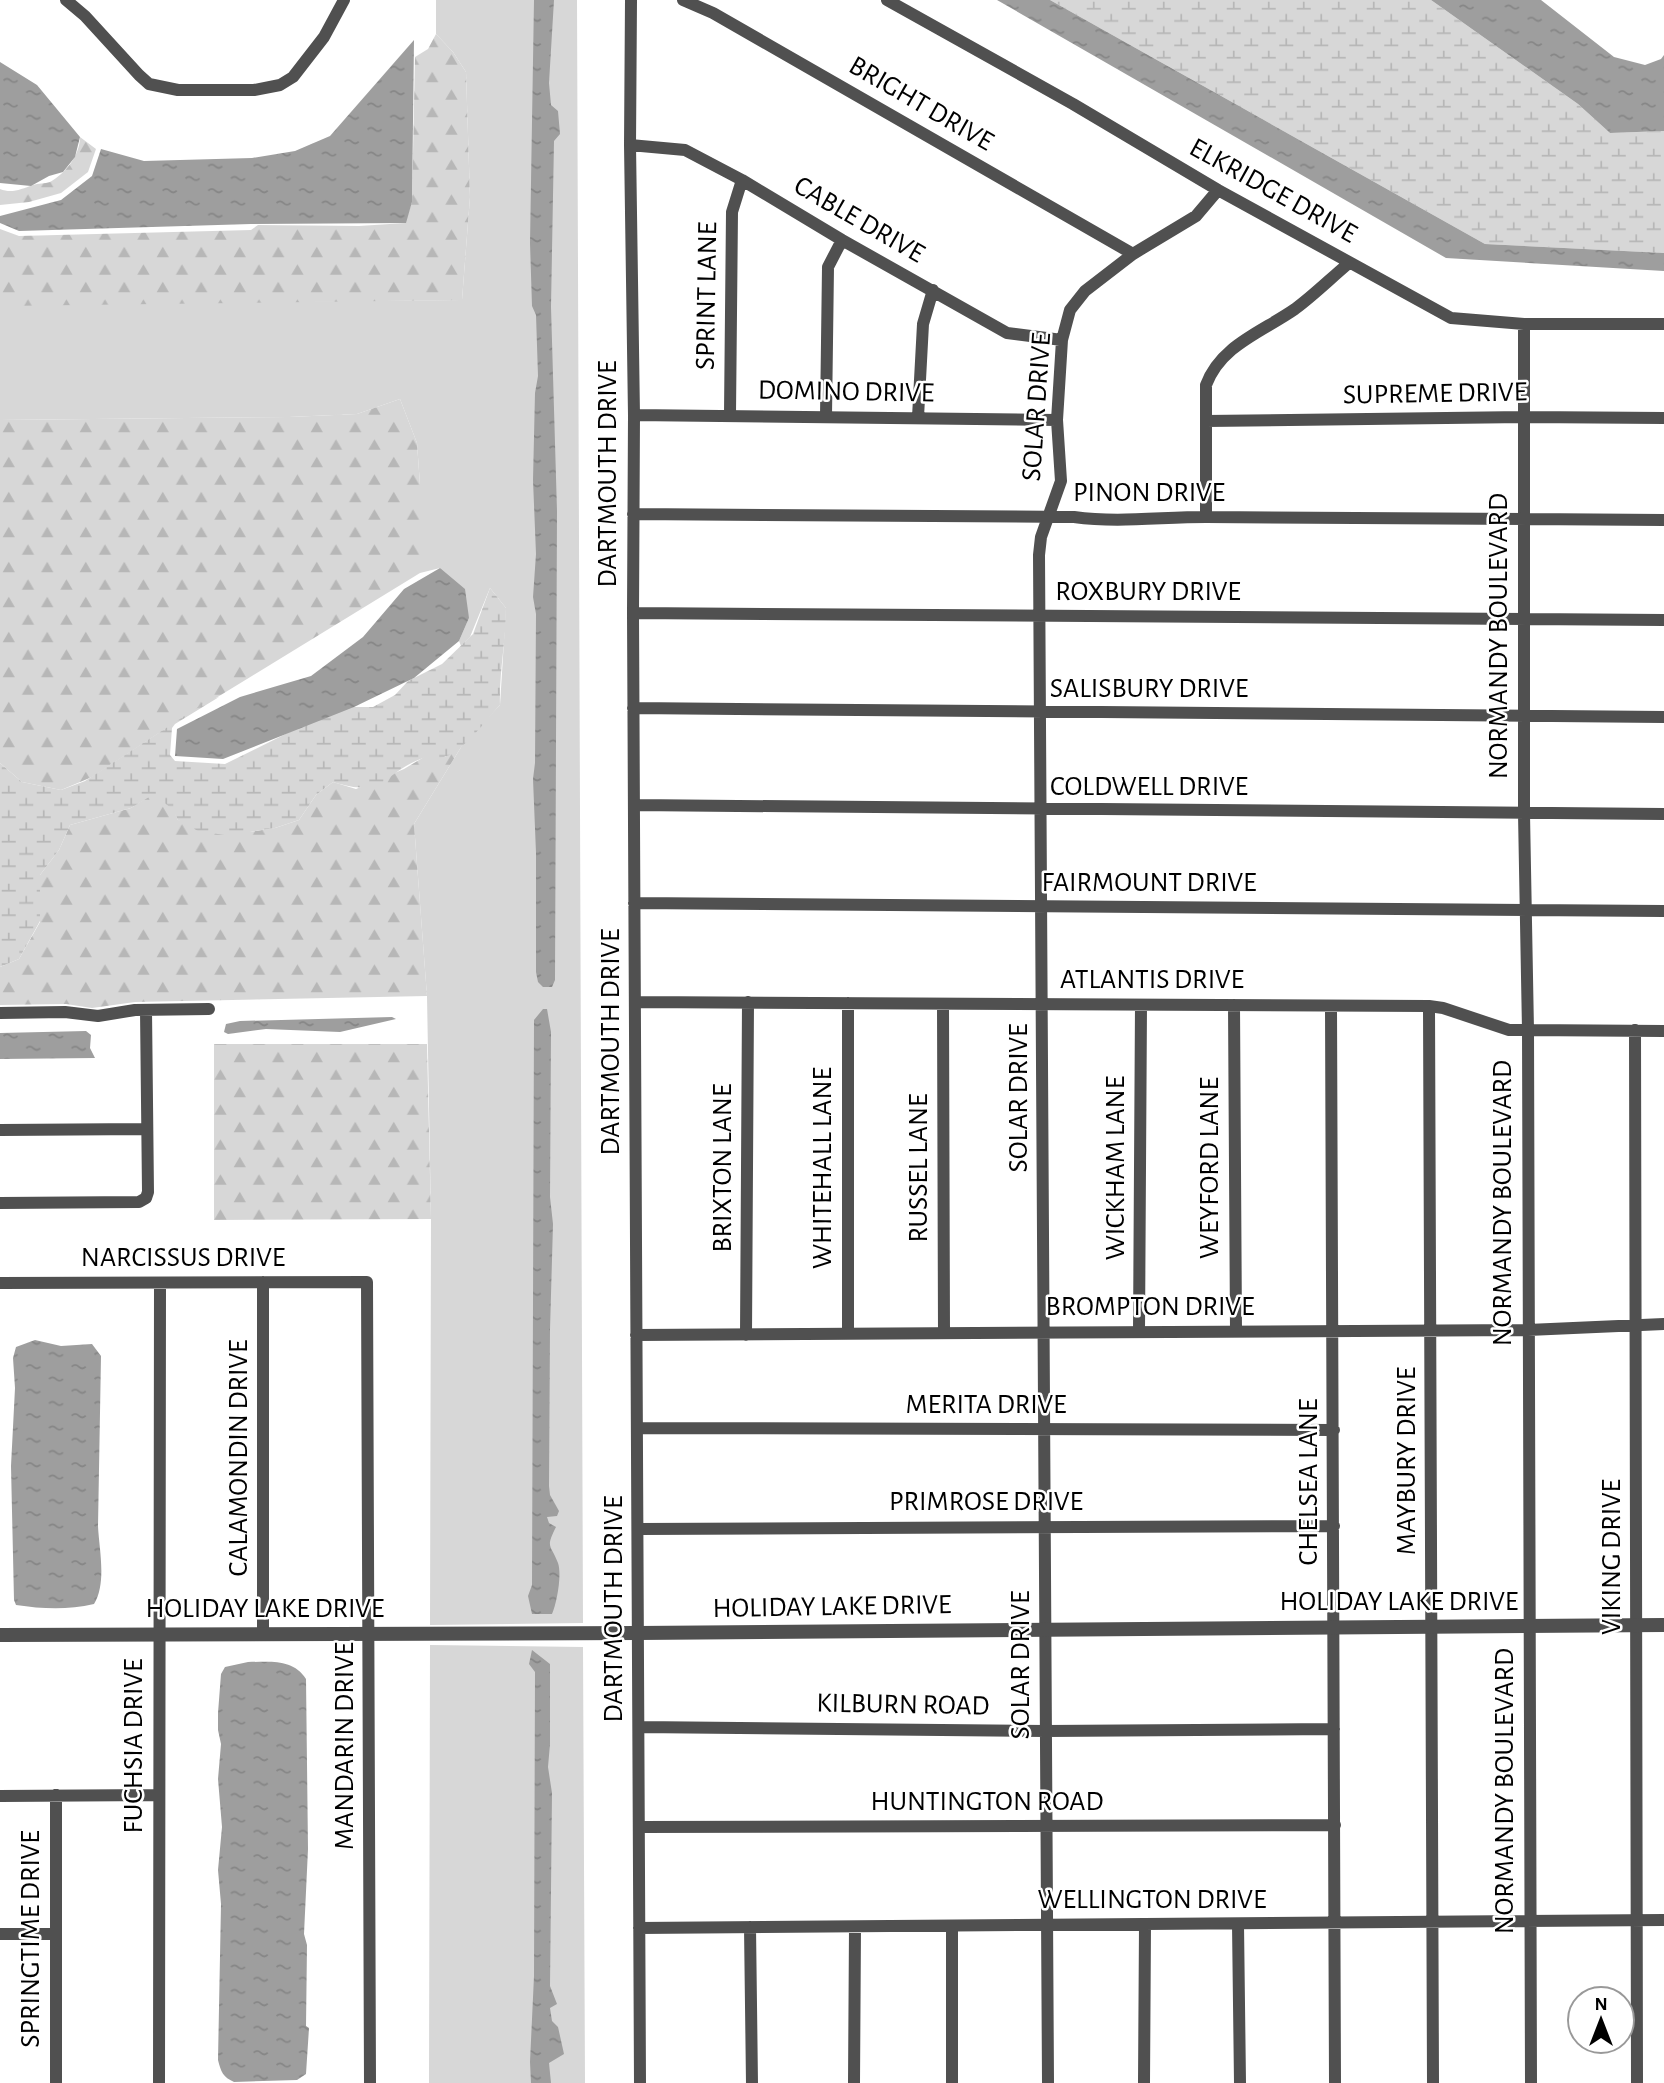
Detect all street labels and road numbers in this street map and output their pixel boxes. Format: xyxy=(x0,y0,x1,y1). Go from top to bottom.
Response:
street label: BRIGHT DRIVE xyxy=(844,52,998,156)
street label: ELKRIDGE DRIVE xyxy=(1185,134,1361,248)
street label: CABLE DRIVE xyxy=(789,172,929,268)
street label: SPRINT LANE xyxy=(692,222,722,370)
street label: SOLAR DRIVE xyxy=(1018,332,1056,482)
street label: DARTMOUTH DRIVE xyxy=(594,361,622,587)
street label: DOMINO DRIVE xyxy=(758,376,934,408)
street label: SUPREME DRIVE xyxy=(1343,378,1527,410)
street label: PINON DRIVE xyxy=(1073,479,1225,507)
street label: NORMANDY BOULEVARD xyxy=(1485,493,1513,779)
street label: ROXBURY DRIVE xyxy=(1055,578,1241,606)
street label: SALISBURY DRIVE xyxy=(1050,675,1248,703)
street label: COLDWELL DRIVE xyxy=(1050,773,1248,801)
street label: FAIRMOUNT DRIVE xyxy=(1041,869,1257,897)
street label: DARTMOUTH DRIVE xyxy=(597,929,625,1155)
street label: ATLANTIS DRIVE xyxy=(1060,966,1244,994)
street label: SOLAR DRIVE xyxy=(1005,1024,1033,1172)
street label: NORMANDY BOULEVARD xyxy=(1489,1060,1517,1346)
street label: WHITEHALL LANE xyxy=(809,1067,837,1269)
street label: WICKHAM LANE xyxy=(1102,1076,1130,1260)
street label: WEYFORD LANE xyxy=(1196,1077,1224,1259)
street label: BRIXTON LANE xyxy=(709,1084,737,1252)
street label: RUSSEL LANE xyxy=(905,1093,933,1243)
street label: NARCISSUS DRIVE xyxy=(81,1244,285,1272)
street label: BROMPTON DRIVE xyxy=(1046,1293,1254,1321)
street label: CALAMONDIN DRIVE xyxy=(225,1340,253,1576)
street label: MAYBURY DRIVE xyxy=(1393,1367,1421,1555)
street label: MERITA DRIVE xyxy=(905,1391,1067,1419)
street label: CHELSEA LANE xyxy=(1295,1399,1323,1565)
street label: VIKING DRIVE xyxy=(1598,1479,1626,1635)
street label: PRIMROSE DRIVE xyxy=(889,1488,1083,1516)
street label: DARTMOUTH DRIVE xyxy=(600,1496,628,1722)
street label: HOLIDAY LAKE DRIVE xyxy=(1280,1588,1518,1616)
street label: HOLIDAY LAKE DRIVE xyxy=(712,1591,952,1623)
street label: SOLAR DRIVE xyxy=(1007,1591,1035,1739)
street label: HOLIDAY LAKE DRIVE xyxy=(146,1595,384,1623)
street label: MANDARIN DRIVE xyxy=(331,1642,359,1850)
street label: NORMANDY BOULEVARD xyxy=(1491,1648,1519,1934)
street label: FUCHSIA DRIVE xyxy=(120,1659,148,1833)
street label: KILBURN ROAD xyxy=(816,1689,990,1721)
street label: HUNTINGTON ROAD xyxy=(870,1788,1104,1816)
street label: SPRINGTIME DRIVE xyxy=(17,1830,45,2048)
street label: WELLINGTON DRIVE xyxy=(1038,1886,1266,1914)

